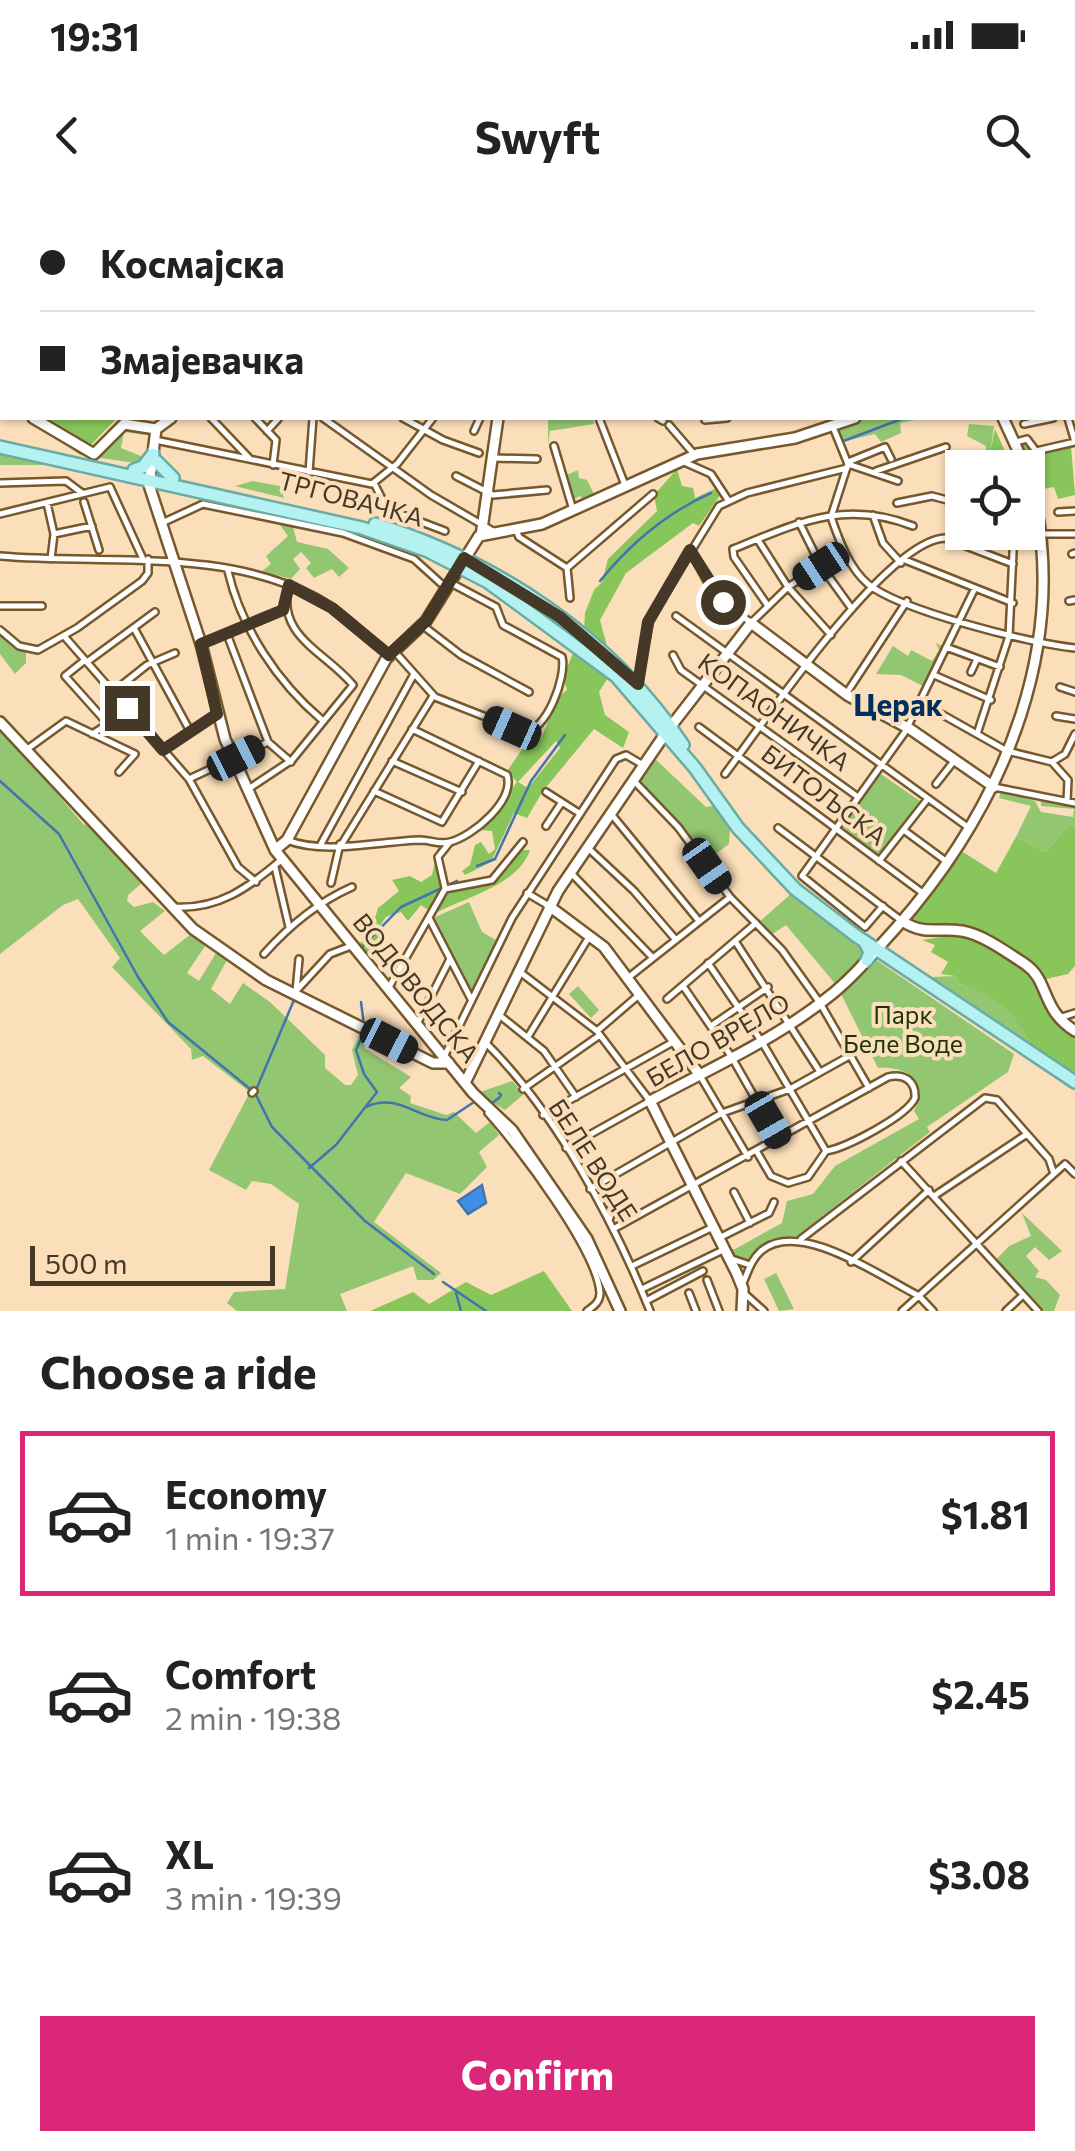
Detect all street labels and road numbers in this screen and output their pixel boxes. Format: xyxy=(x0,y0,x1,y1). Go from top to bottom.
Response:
street label: ТРГОВАЧКА xyxy=(276,464,427,532)
street label: КОПАОНИЧКА xyxy=(693,646,856,776)
street label: БИТОЉСКА xyxy=(756,738,893,851)
street label: ВОДОВОДСКА xyxy=(347,907,486,1068)
street label: БЕЛО ВРЕЛО xyxy=(641,986,794,1092)
street label: БЕЛЕ ВОДЕ xyxy=(543,1093,644,1226)

